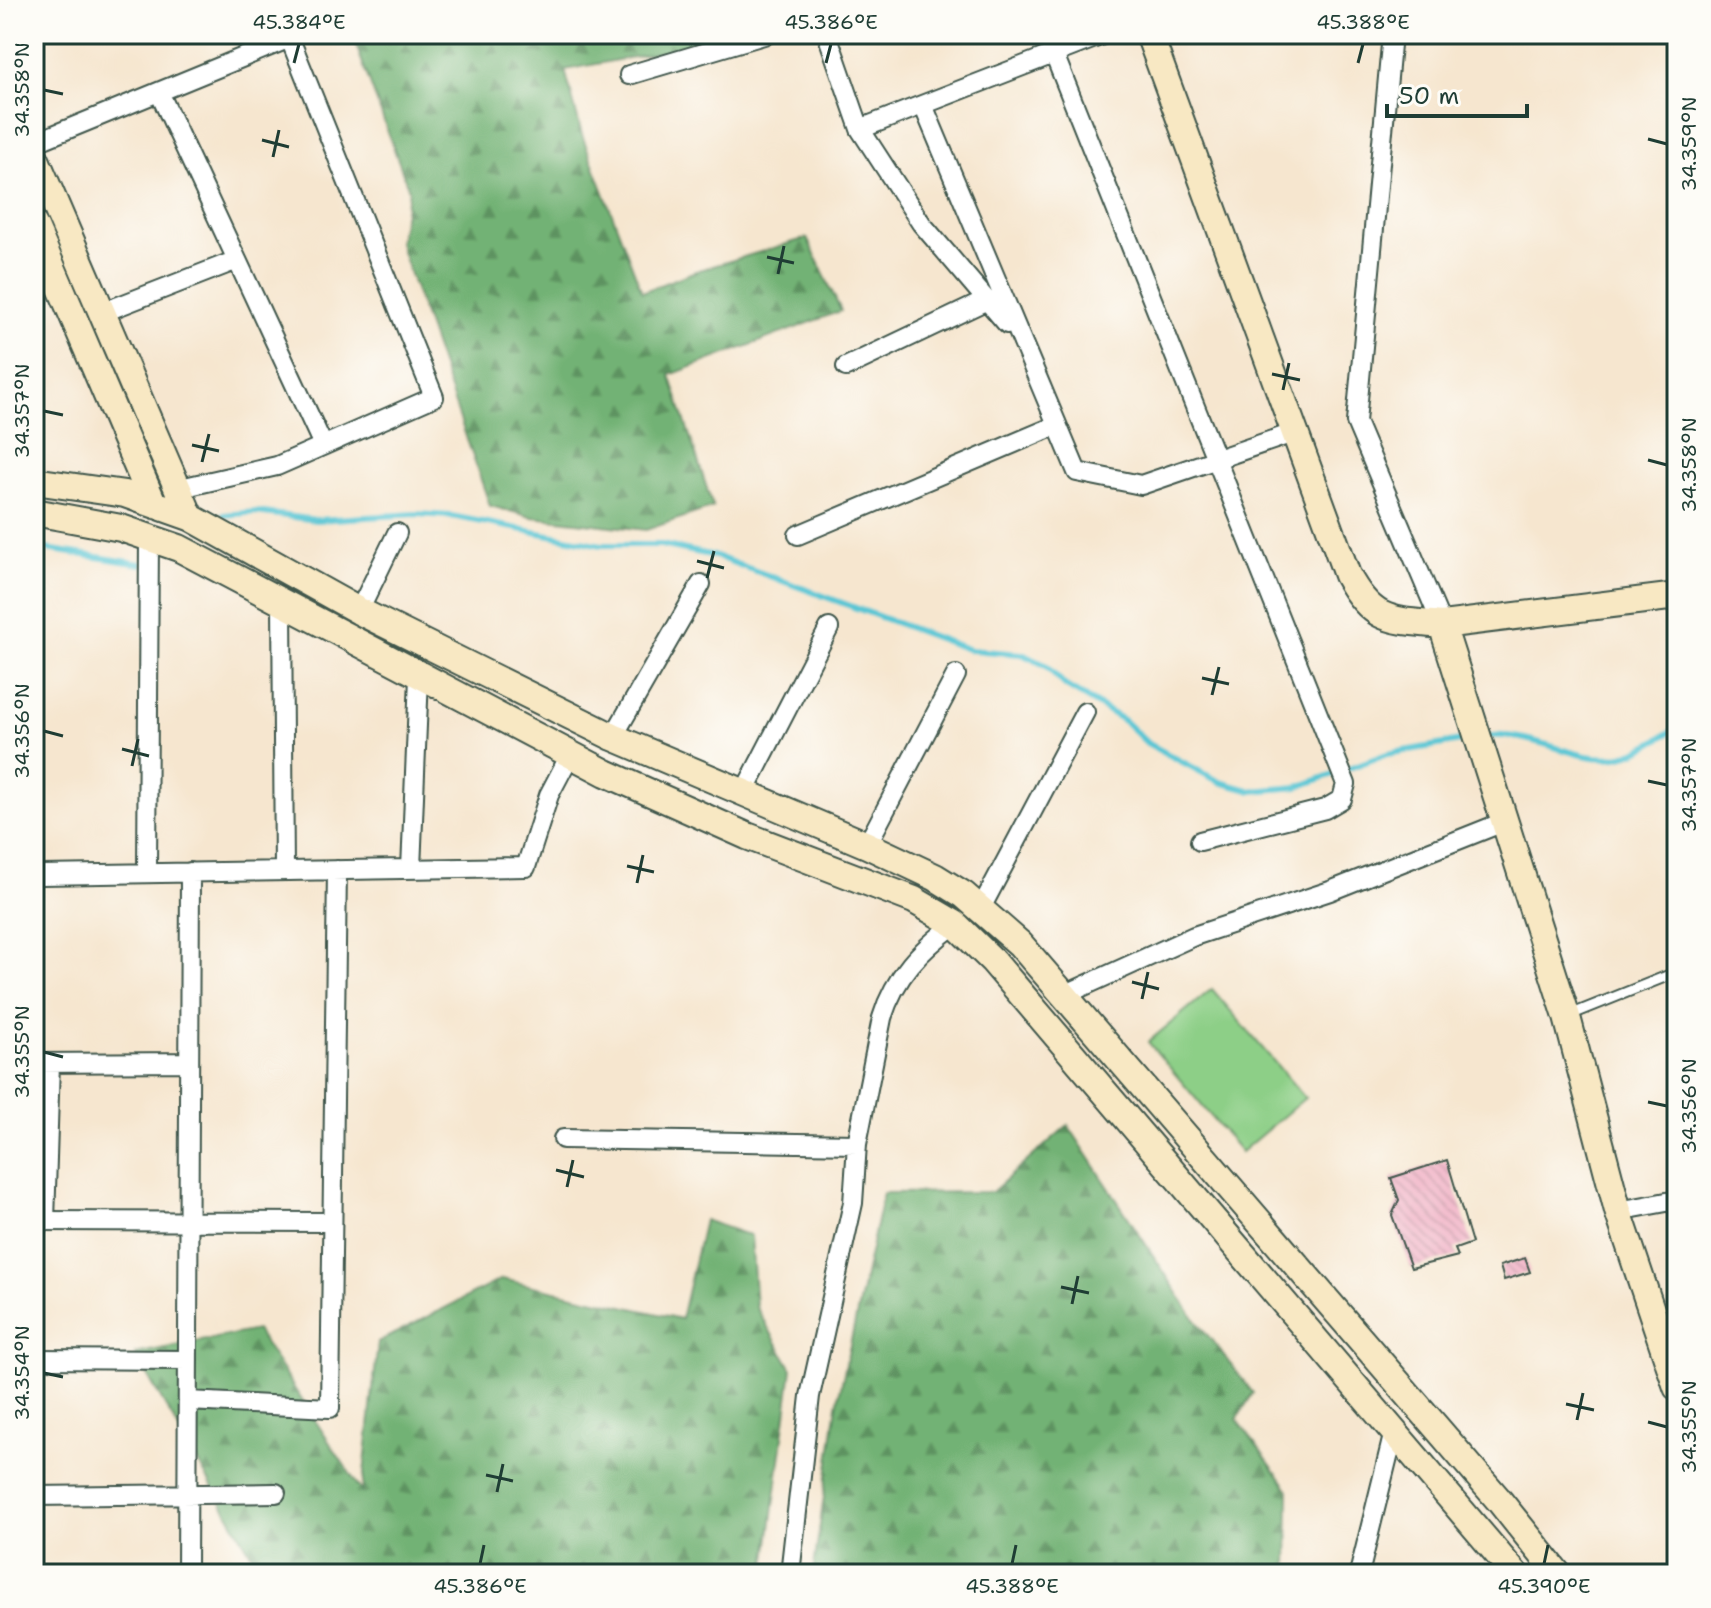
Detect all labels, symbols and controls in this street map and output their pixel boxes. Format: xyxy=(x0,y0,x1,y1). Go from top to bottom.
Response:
text: 45.384°E xyxy=(252,9,346,35)
text: 45.386°E xyxy=(784,9,878,35)
text: 45.388°E xyxy=(1316,9,1410,35)
text: 34.358°N xyxy=(9,42,35,138)
scale bar xyxy=(1387,68,1527,118)
text: 50 m xyxy=(1399,80,1459,112)
text: 34.359°N xyxy=(1676,96,1702,192)
text: 34.357°N xyxy=(9,363,35,459)
text: 34.358°N xyxy=(1676,417,1702,513)
text: 34.356°N xyxy=(9,683,35,779)
text: 34.357°N xyxy=(1676,737,1702,833)
text: 34.355°N xyxy=(9,1005,35,1099)
text: 34.356°N xyxy=(1676,1058,1702,1154)
text: 34.354°N xyxy=(9,1325,35,1421)
text: 34.355°N xyxy=(1676,1380,1702,1474)
text: 45.386°E xyxy=(433,1573,527,1599)
text: 45.388°E xyxy=(965,1573,1059,1599)
text: 45.390°E xyxy=(1497,1573,1591,1599)

